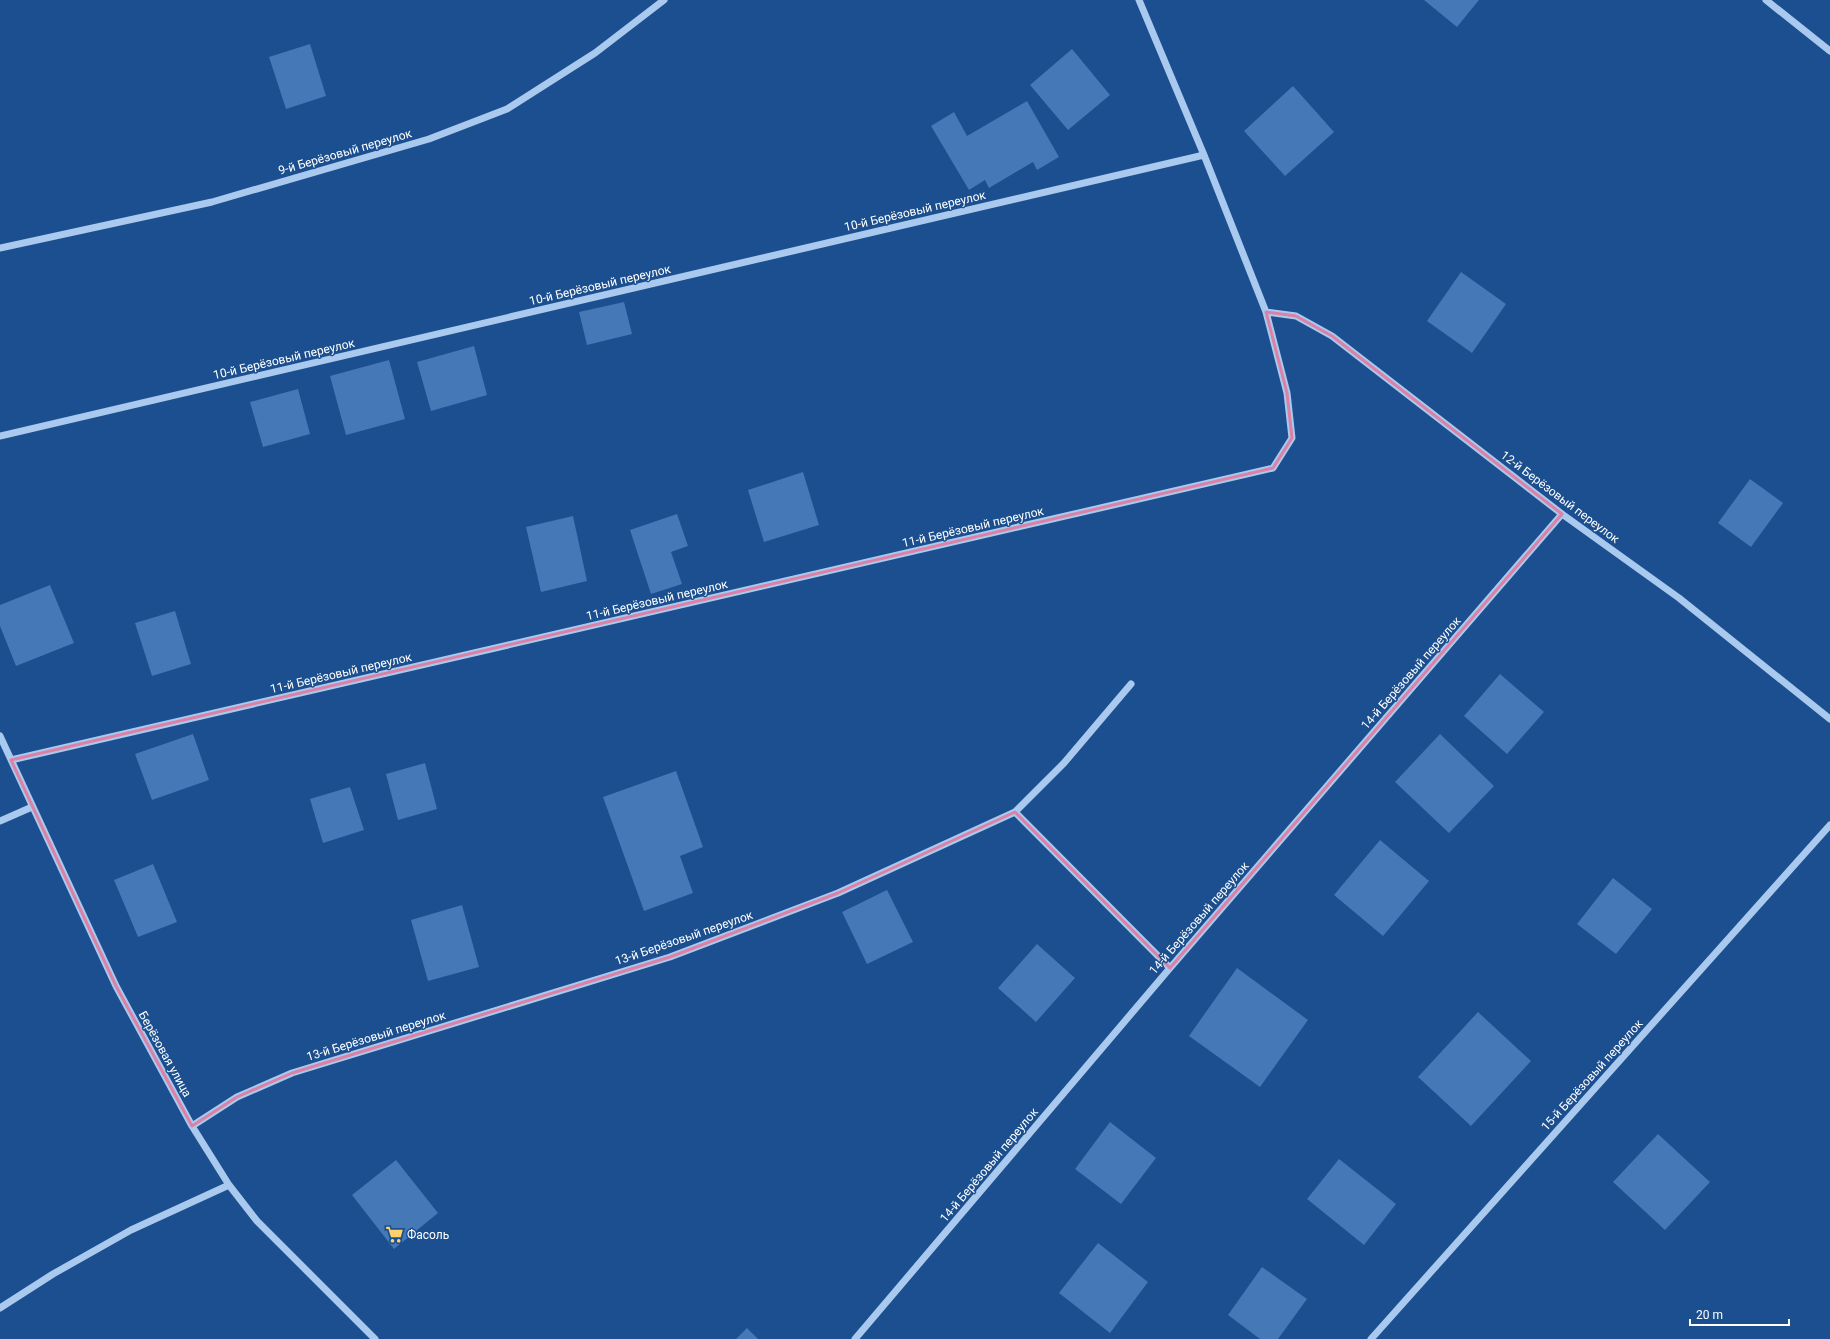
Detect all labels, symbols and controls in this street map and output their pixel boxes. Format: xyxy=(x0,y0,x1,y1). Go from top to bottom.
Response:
street label: 9-й Берёзовый переулок xyxy=(277,126,414,178)
street label: 10-й Берёзовый переулок xyxy=(843,188,988,234)
street label: 10-й Берёзовый переулок xyxy=(528,262,673,308)
street label: 10-й Берёзовый переулок xyxy=(212,336,357,382)
street label: 12-й Берёзовый переулок xyxy=(1498,448,1622,546)
street label: 11-й Берёзовый переулок xyxy=(901,504,1046,550)
street label: 11-й Берёзовый переулок xyxy=(585,577,730,623)
street label: 14-й Берёзовый переулок xyxy=(1358,613,1464,732)
street label: 11-й Берёзовый переулок xyxy=(269,650,414,696)
street label: 14-й Берёзовый переулок xyxy=(1146,858,1252,977)
street label: 13-й Берёзовый переулок xyxy=(613,908,755,968)
street label: 13-й Берёзовый переулок xyxy=(305,1008,448,1064)
street label: Берёзовая улица xyxy=(136,1009,194,1099)
street label: 15-й Берёзовый переулок xyxy=(1538,1016,1646,1133)
street label: 14-й Берёзовый переулок xyxy=(937,1105,1041,1225)
supermarket icon: Фасоль xyxy=(384,1225,404,1245)
place label: Фасоль xyxy=(407,1228,449,1242)
scale bar xyxy=(1690,1301,1789,1327)
text: 20 m xyxy=(1696,1308,1723,1322)

